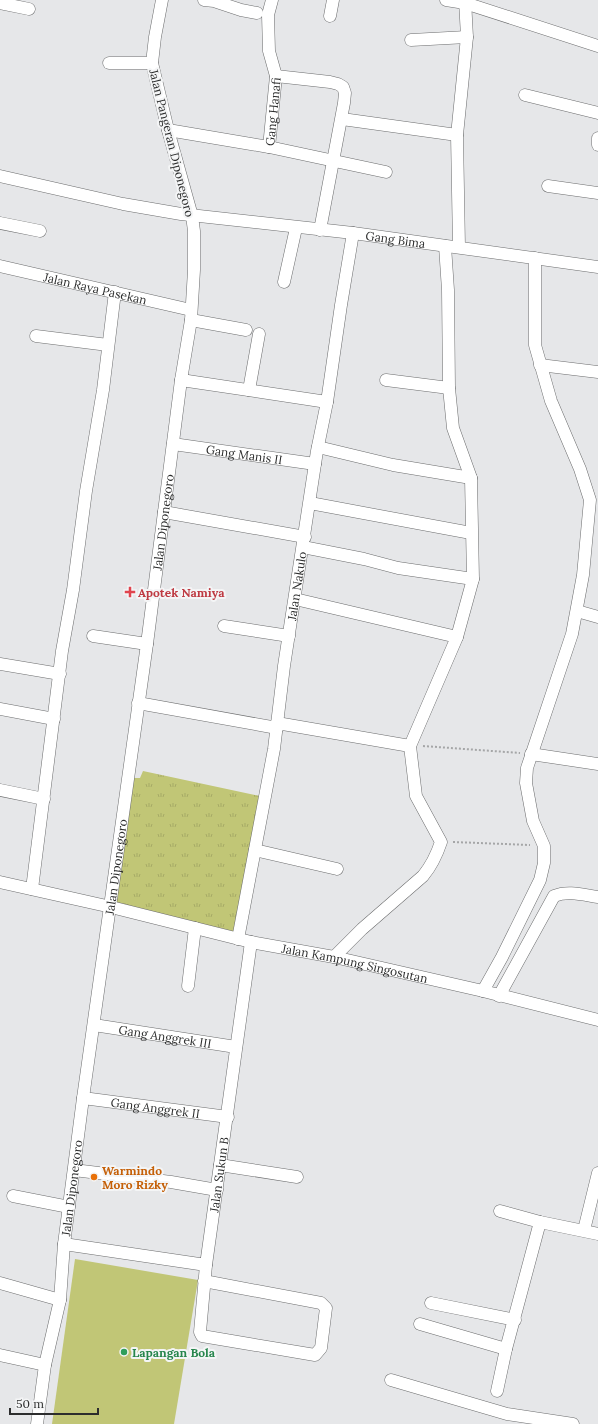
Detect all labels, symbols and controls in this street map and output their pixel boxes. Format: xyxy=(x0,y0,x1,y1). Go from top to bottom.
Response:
street label: Jalan Pangeran Diponegoro xyxy=(146,67,198,219)
street label: Gang Hanafi xyxy=(262,76,283,147)
street label: Gang Bima xyxy=(365,227,426,250)
street label: Jalan Raya Pasekan xyxy=(42,269,148,307)
street label: Gang Manis II xyxy=(205,441,284,467)
street label: Jalan Diponegoro xyxy=(149,473,176,572)
street label: Jalan Nakulo xyxy=(283,550,309,622)
place label: Apotek Namiya xyxy=(138,585,225,600)
marker: Apotek Namiya xyxy=(125,587,135,597)
street label: Jalan Diponegoro xyxy=(101,818,130,917)
street label: Jalan Kampung Singosutan xyxy=(280,940,429,986)
street label: Gang Anggrek III xyxy=(118,1021,213,1051)
street label: Gang Anggrek II xyxy=(110,1094,201,1121)
street label: Jalan Sukun B xyxy=(206,1136,231,1214)
street label: Jalan Diponegoro xyxy=(58,1139,85,1238)
place label: Warmindo Moro Rizky xyxy=(102,1163,168,1192)
marker: Warmindo Moro Rizky xyxy=(89,1172,99,1182)
place label: Lapangan Bola xyxy=(132,1345,216,1360)
marker: Lapangan Bola xyxy=(119,1347,129,1357)
scale bar xyxy=(10,1390,98,1416)
text: 50 m xyxy=(16,1396,44,1411)

